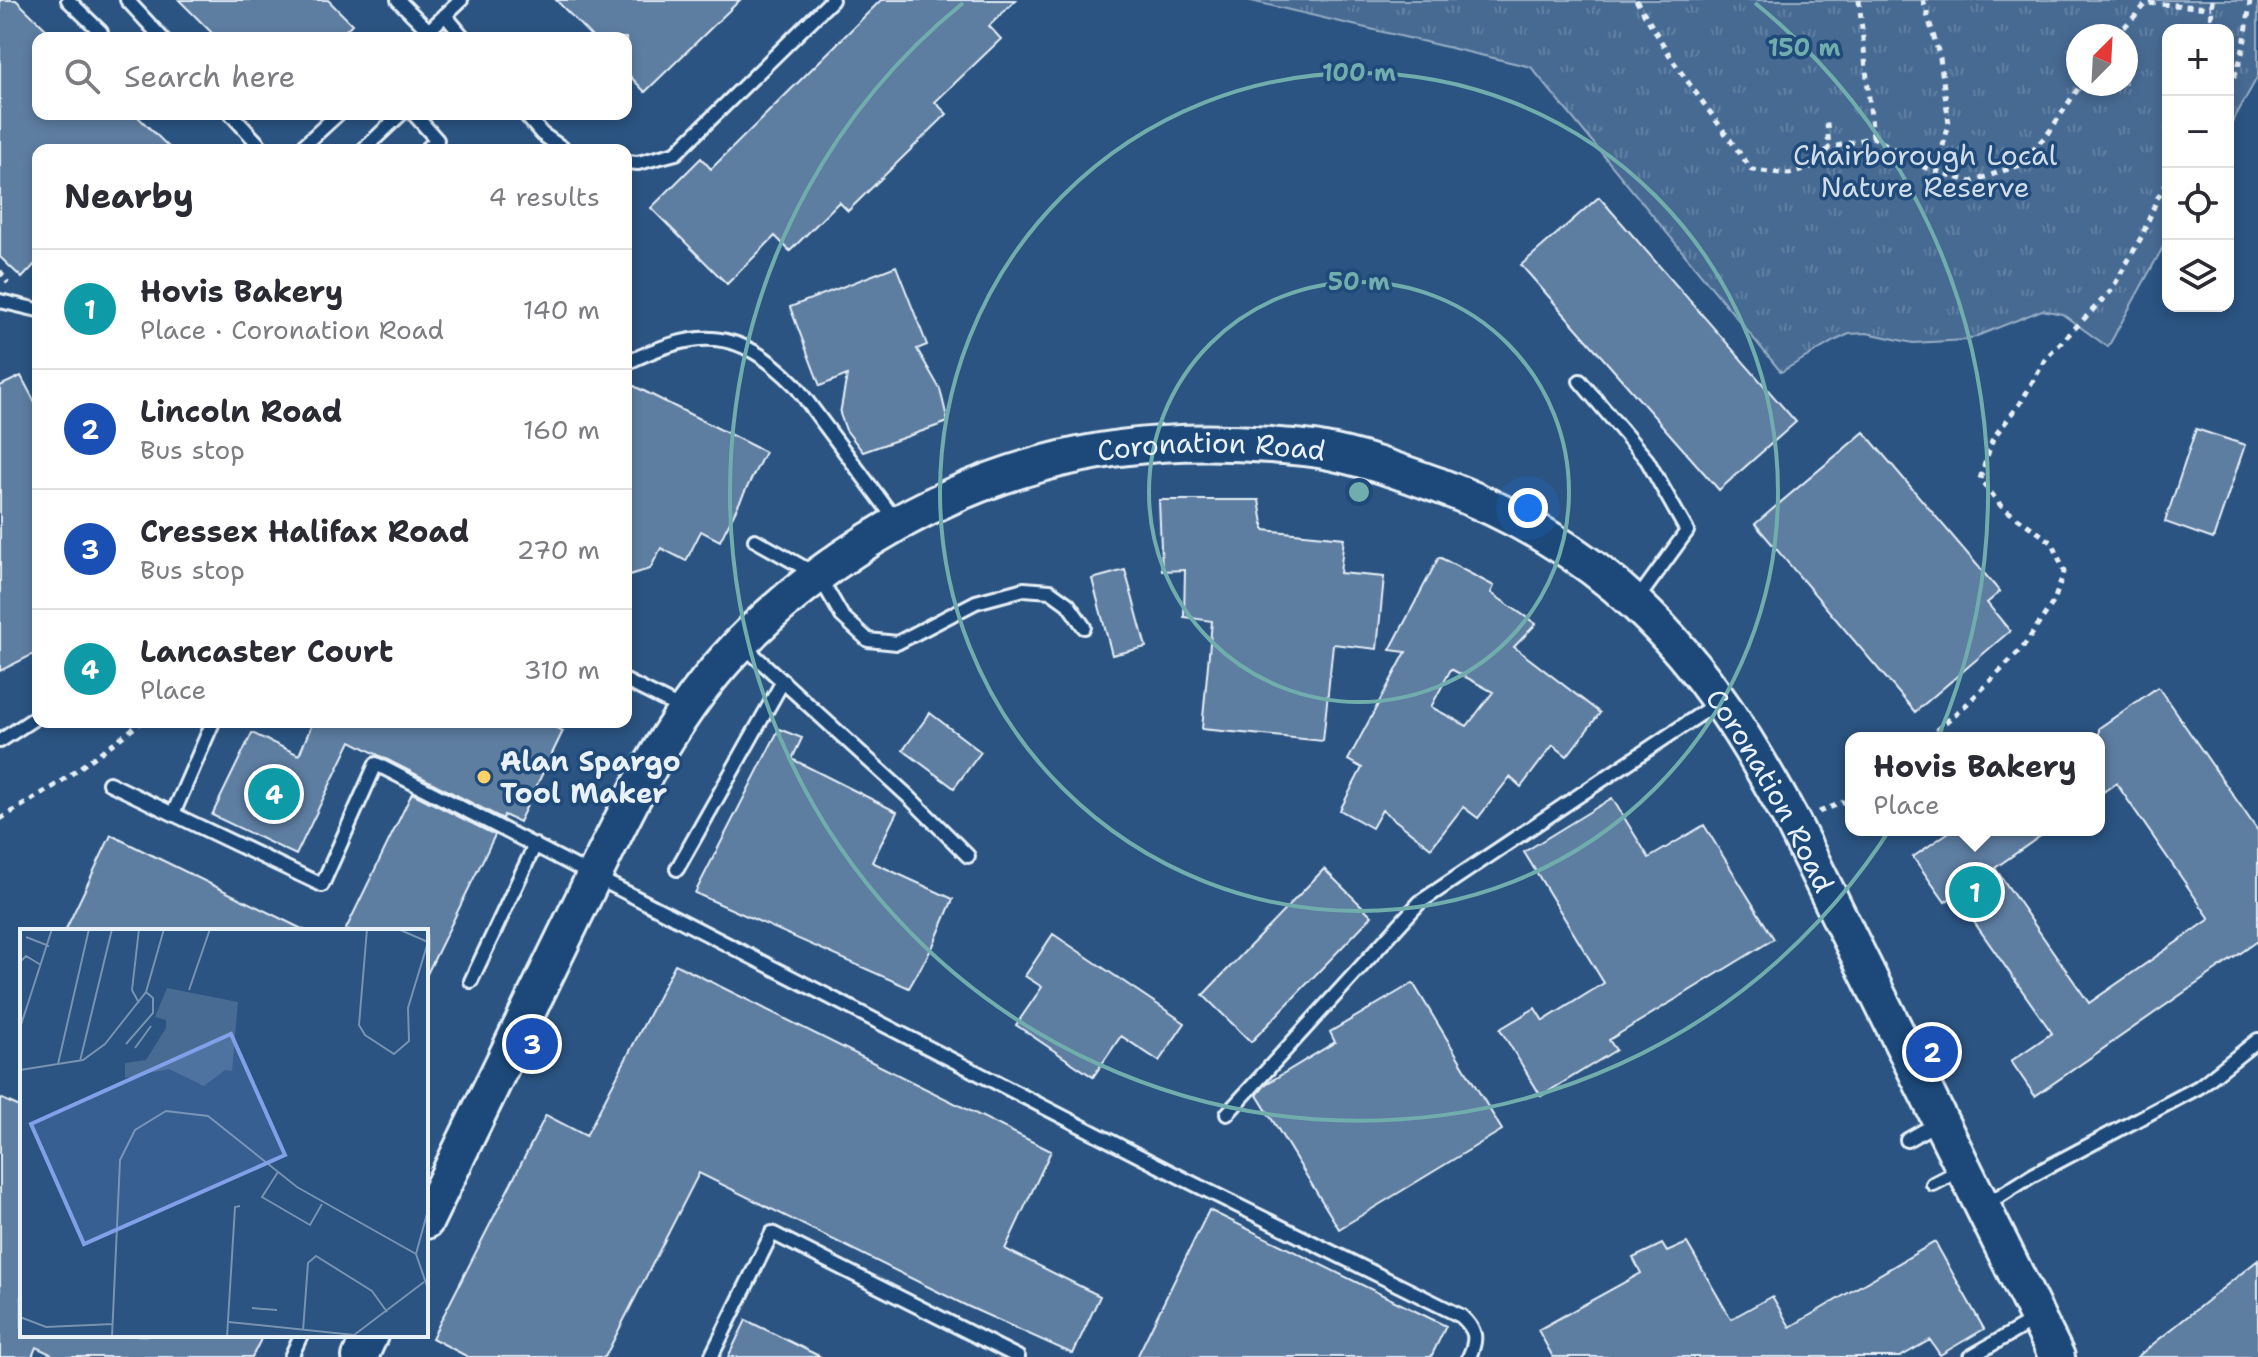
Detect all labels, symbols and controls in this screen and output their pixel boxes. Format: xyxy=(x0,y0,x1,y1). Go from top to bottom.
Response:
north arrow xyxy=(2066,24,2138,96)
map controls xyxy=(2162,24,2234,312)
button: + xyxy=(2162,24,2234,96)
search box xyxy=(32,32,632,120)
text: 150 m xyxy=(1768,32,1840,64)
icon: search xyxy=(60,54,104,98)
text: Search here xyxy=(124,56,295,97)
text: 100 m xyxy=(1322,57,1396,89)
button: − xyxy=(2162,96,2234,168)
park label: Chairborough Local Nature Reserve xyxy=(1793,136,2058,206)
button: locate xyxy=(2162,168,2234,240)
text: Nearby xyxy=(64,173,194,219)
text: 4 results xyxy=(488,179,600,214)
button: layers xyxy=(2162,240,2234,312)
text: 50 m xyxy=(1328,266,1390,298)
text: Hovis Bakery xyxy=(140,271,343,312)
text: 1 xyxy=(84,292,96,327)
text: 140 m xyxy=(523,292,600,327)
text: Place · Coronation Road xyxy=(140,312,444,347)
text: Lincoln Road xyxy=(140,391,342,432)
text: 2 xyxy=(81,412,99,447)
text: 160 m xyxy=(523,412,600,447)
street label: Coronation Road xyxy=(1094,423,1329,470)
text: Bus stop xyxy=(140,432,245,467)
centre of rings xyxy=(1345,478,1373,506)
your location xyxy=(1508,488,1548,528)
text: Cressex Halifax Road xyxy=(140,511,470,552)
text: 3 xyxy=(81,532,99,567)
text: 270 m xyxy=(517,532,600,567)
text: Bus stop xyxy=(140,552,245,587)
text: Lancaster Court xyxy=(140,631,393,672)
text: 4 xyxy=(81,652,99,687)
text: 310 m xyxy=(524,652,600,687)
text: Place xyxy=(140,672,206,707)
street label: Coronation Road xyxy=(1697,681,1843,899)
popup xyxy=(1845,732,2105,836)
place label: Alan Spargo Tool Maker xyxy=(500,742,681,812)
text: Hovis Bakery xyxy=(1873,746,2077,787)
pin: 4 xyxy=(248,764,300,824)
marker: Alan Spargo Tool Maker xyxy=(475,768,493,786)
text: Place xyxy=(1873,787,1940,822)
pin: 1 xyxy=(1949,862,2001,922)
inset map xyxy=(20,929,428,1337)
pin: 3 xyxy=(506,1014,558,1074)
pin: 2 xyxy=(1906,1022,1958,1082)

